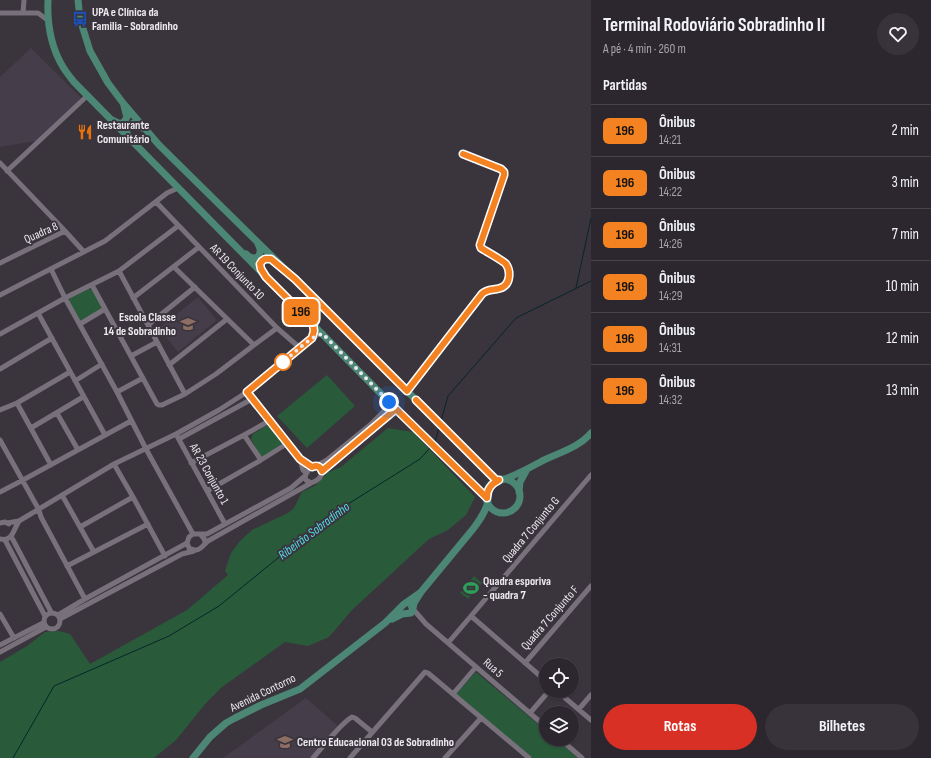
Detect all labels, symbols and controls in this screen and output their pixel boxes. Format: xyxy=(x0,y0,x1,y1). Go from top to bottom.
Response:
place label: UPA e Clínica da Familia - Sobradinho xyxy=(92,5,178,34)
bus stop icon: UPA e Clínica da Familia - Sobradinho xyxy=(71,10,89,28)
button: heart xyxy=(877,13,919,55)
text: Terminal Rodoviário Sobradinho II xyxy=(603,14,825,37)
text: A pé · 4 min · 260 m xyxy=(603,41,686,57)
text: Partidas xyxy=(603,76,647,95)
text: Ônibus xyxy=(659,113,695,132)
place label: Restaurante Comunitário xyxy=(97,118,150,147)
text: 2 min xyxy=(892,121,919,140)
text: 196 xyxy=(616,122,634,139)
restaurant icon: Restaurante Comunitário xyxy=(76,123,94,141)
text: 14:21 xyxy=(659,132,681,148)
text: Ônibus xyxy=(659,165,695,184)
text: 3 min xyxy=(891,173,919,192)
text: 196 xyxy=(616,174,634,191)
text: 14:22 xyxy=(659,184,682,200)
text: Ônibus xyxy=(659,217,695,236)
street label: Quadra 8 xyxy=(22,219,60,247)
text: 7 min xyxy=(892,225,919,244)
text: 196 xyxy=(616,226,634,243)
text: 14:26 xyxy=(659,236,683,252)
street label: AR 19 Conjunto 10 xyxy=(206,240,267,303)
text: Ônibus xyxy=(659,269,695,288)
text: 10 min xyxy=(886,277,919,296)
text: 196 xyxy=(616,278,634,295)
text: 14:29 xyxy=(659,288,683,304)
line badge: 196 xyxy=(278,299,324,325)
text: 196 xyxy=(292,303,310,320)
place label: Escola Classe 14 de Sobradinho xyxy=(104,310,176,339)
school or university icon: Escola Classe 14 de Sobradinho xyxy=(179,315,197,333)
text: Ônibus xyxy=(659,321,695,340)
text: 12 min xyxy=(886,329,919,348)
text: 196 xyxy=(616,330,634,347)
text: 14:31 xyxy=(659,340,681,356)
unlabelled marker xyxy=(274,353,292,371)
text: Ônibus xyxy=(659,373,695,392)
text: 13 min xyxy=(886,381,919,400)
text: 196 xyxy=(616,382,634,399)
your location xyxy=(379,392,399,412)
text: 14:32 xyxy=(659,392,682,408)
street label: AR 23 Conjunto 1 xyxy=(186,440,232,508)
street label: Quadra 7 Conjunto G xyxy=(499,494,563,566)
water label: Ribeirão Sobradinho xyxy=(275,498,354,563)
place label: Quadra esporiva - quadra 7 xyxy=(483,574,551,603)
sports icon: Quadra esporiva - quadra 7 xyxy=(462,579,480,597)
street label: Quadra 7 Conjunto F xyxy=(518,583,582,653)
street label: Rua 5 xyxy=(480,655,506,681)
map controls xyxy=(539,658,579,746)
button: locate xyxy=(539,658,579,698)
street label: Avenida Contorno xyxy=(227,671,298,716)
button: Rotas xyxy=(603,704,757,750)
button: Bilhetes xyxy=(765,704,919,750)
button: layers xyxy=(539,706,579,746)
school or university icon: Centro Educacional 03 de Sobradinho xyxy=(276,733,294,751)
place label: Centro Educacional 03 de Sobradinho xyxy=(297,735,454,750)

